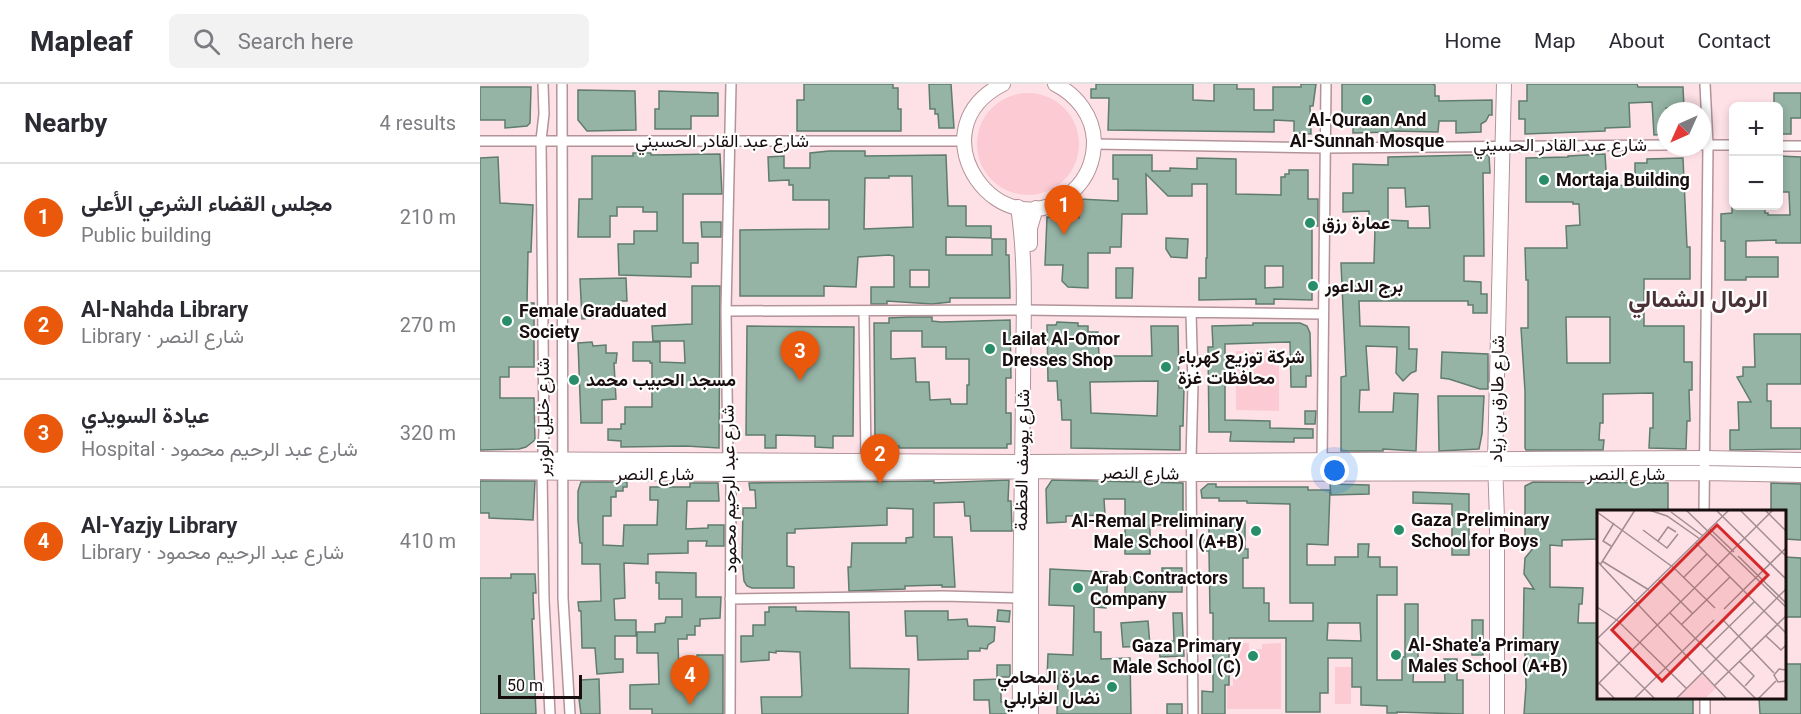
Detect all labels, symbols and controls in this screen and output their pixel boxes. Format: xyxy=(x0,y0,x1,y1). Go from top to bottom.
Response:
search box xyxy=(169,14,589,68)
text: Mapleaf xyxy=(30,25,133,58)
icon: search xyxy=(190,25,223,58)
text: Search here xyxy=(238,29,354,54)
text: Home xyxy=(1445,29,1501,53)
text: Map xyxy=(1534,29,1576,53)
text: About xyxy=(1609,29,1665,53)
text: Contact xyxy=(1698,29,1771,53)
marker: Al-Quraan And Al-Sunnah Mosque xyxy=(1360,93,1374,107)
north arrow xyxy=(1657,102,1711,156)
map controls xyxy=(1729,102,1783,210)
button: + xyxy=(1729,102,1783,156)
text: Nearby xyxy=(24,108,107,138)
place label: Al-Quraan And Al-Sunnah Mosque xyxy=(1290,109,1445,151)
text: 4 results xyxy=(380,111,456,135)
street label: شارع عبد القادر الحسيني xyxy=(635,130,809,156)
street label: شارع عبد القادر الحسيني xyxy=(1473,134,1647,160)
button: − xyxy=(1729,156,1783,210)
place label: Mortaja Building xyxy=(1556,169,1690,190)
marker: Mortaja Building xyxy=(1537,173,1551,187)
pin: 1 xyxy=(1044,186,1084,235)
text: مجلس القضاء الشرعي الأعلى xyxy=(81,191,332,216)
text: 1 xyxy=(38,205,49,229)
text: 210 m xyxy=(400,205,456,229)
place label: عمارة رزق xyxy=(1322,212,1390,234)
marker: عمارة رزق xyxy=(1303,216,1317,230)
text: Public building xyxy=(81,223,211,247)
place label: برج الداعور xyxy=(1324,275,1403,298)
marker: برج الداعور xyxy=(1306,279,1320,293)
district label: الرمال الشمالي xyxy=(1628,285,1768,319)
text: Al-Nahda Library xyxy=(81,297,248,322)
place label: Female Graduated Society xyxy=(519,300,667,342)
text: 2 xyxy=(38,313,49,337)
text: 270 m xyxy=(400,313,456,337)
marker: Female Graduated Society xyxy=(500,314,514,328)
text: Library · شارع النصر xyxy=(81,324,244,348)
place label: Lailat Al-Omor Dresses Shop xyxy=(1002,328,1120,370)
pin: 3 xyxy=(780,332,820,381)
street label: شارع طارق بن زياد xyxy=(1485,335,1510,463)
marker: Lailat Al-Omor Dresses Shop xyxy=(983,342,997,356)
place label: شركة توزيع كهرباء محافظات غزة xyxy=(1178,346,1305,389)
street label: شارع خليل الوزير xyxy=(532,358,555,477)
marker: شركة توزيع كهرباء محافظات غزة xyxy=(1159,360,1173,374)
place label: مسجد الحبيب محمد xyxy=(586,369,736,391)
marker: مسجد الحبيب محمد xyxy=(567,373,581,387)
street label: شارع يوسف العظمة xyxy=(1010,389,1035,531)
text: عيادة السويدي xyxy=(81,403,210,428)
street label: شارع عبد الرحيم محمود xyxy=(717,405,742,573)
text: 3 xyxy=(38,421,49,445)
text: 320 m xyxy=(400,421,456,445)
pin: 2 xyxy=(860,434,900,484)
text: Hospital · شارع عبد الرحيم محمود xyxy=(81,437,358,461)
your location xyxy=(1320,456,1349,485)
street label: شارع النصر xyxy=(1100,461,1179,486)
street label: شارع النصر xyxy=(615,463,694,486)
street label: شارع النصر xyxy=(1586,463,1665,486)
place label: Gaza Preliminary School for Boys xyxy=(1411,509,1550,551)
place label: Al-Remal Preliminary Male School (A+B) xyxy=(1071,510,1245,553)
inset map xyxy=(1597,510,1786,699)
text: Al-Yazjy Library xyxy=(81,513,237,538)
marker: Gaza Preliminary School for Boys xyxy=(1392,523,1406,537)
marker: Al-Remal Preliminary Male School (A+B) xyxy=(1249,524,1263,538)
text: 4 xyxy=(38,529,49,553)
text: 410 m xyxy=(400,529,456,553)
text: Library · شارع عبد الرحيم محمود xyxy=(81,540,344,564)
place label: Arab Contractors Company xyxy=(1090,567,1228,609)
marker: Arab Contractors Company xyxy=(1071,581,1085,595)
place label: Al-Shate'a Primary Males School (A+B) xyxy=(1408,634,1568,677)
place label: Gaza Primary Male School (C) xyxy=(1112,635,1242,678)
marker: Al-Shate'a Primary Males School (A+B) xyxy=(1389,648,1403,662)
marker: Gaza Primary Male School (C) xyxy=(1246,649,1260,663)
pin: 4 xyxy=(670,656,710,705)
place label: عمارة المحامي نضال الغرابلي xyxy=(997,666,1100,713)
scale bar xyxy=(498,672,582,700)
text: 50 m xyxy=(507,676,543,695)
marker: عمارة المحامي نضال الغرابلي xyxy=(1105,680,1119,694)

